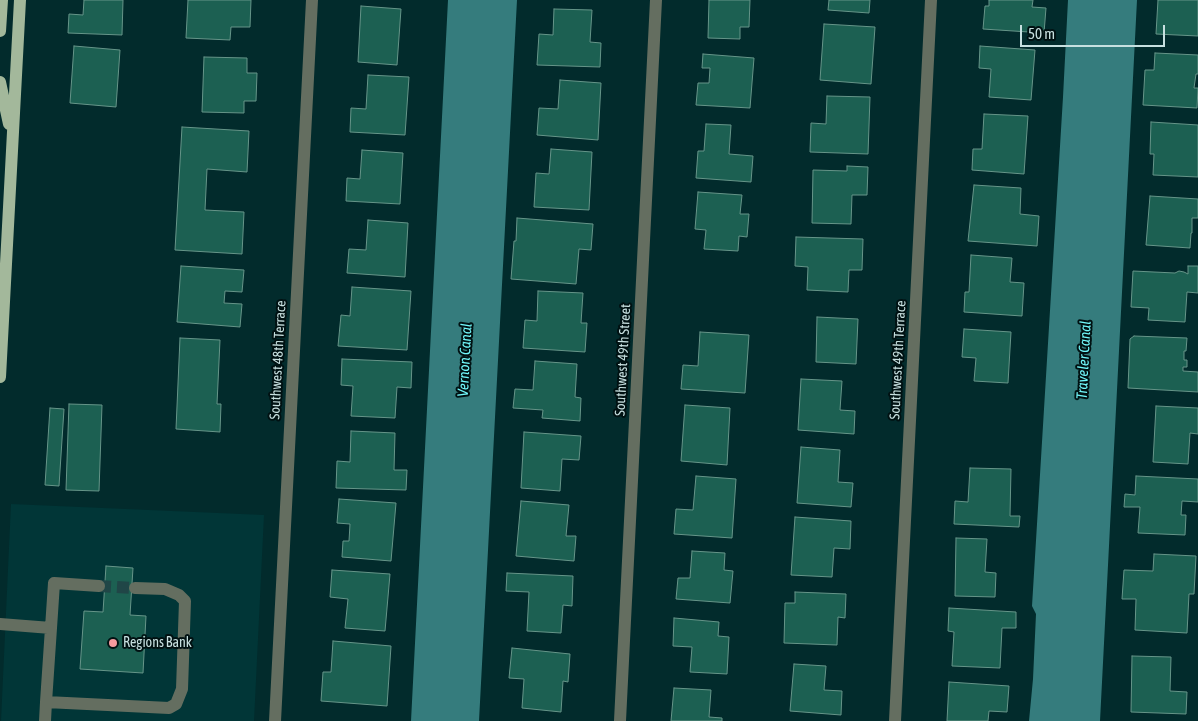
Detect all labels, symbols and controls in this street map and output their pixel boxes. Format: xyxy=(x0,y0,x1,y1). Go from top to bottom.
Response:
scale bar xyxy=(1023,15,1168,47)
text: 50 m xyxy=(1028,25,1055,42)
street label: Southwest 48th Terrace xyxy=(266,300,290,420)
street label: Southwest 49th Terrace xyxy=(886,300,910,420)
street label: Southwest 49th Street xyxy=(612,304,634,416)
water label: Traveler Canal xyxy=(1073,320,1095,400)
water label: Vernon Canal xyxy=(454,323,476,397)
place label: Regions Bank xyxy=(123,635,192,651)
marker: Regions Bank xyxy=(107,637,119,649)

